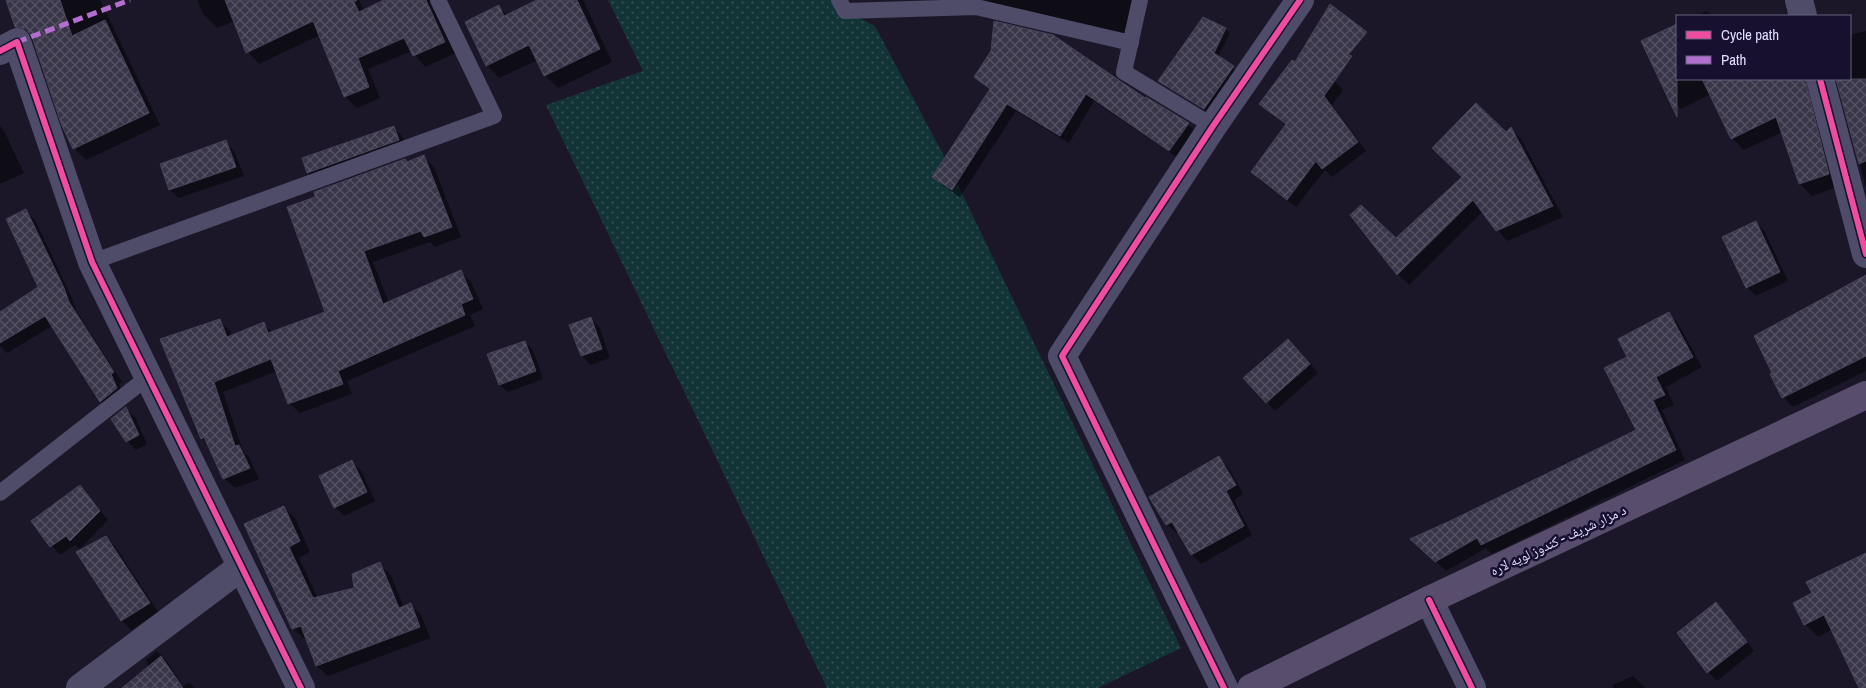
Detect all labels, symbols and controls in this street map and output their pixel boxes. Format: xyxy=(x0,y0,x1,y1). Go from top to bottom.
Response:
legend xyxy=(1676,15,1851,80)
text: Cycle path xyxy=(1721,24,1779,45)
text: Path xyxy=(1721,49,1746,70)
street label: د مزار شریف - کندوز لویه لاره xyxy=(1487,500,1629,579)

